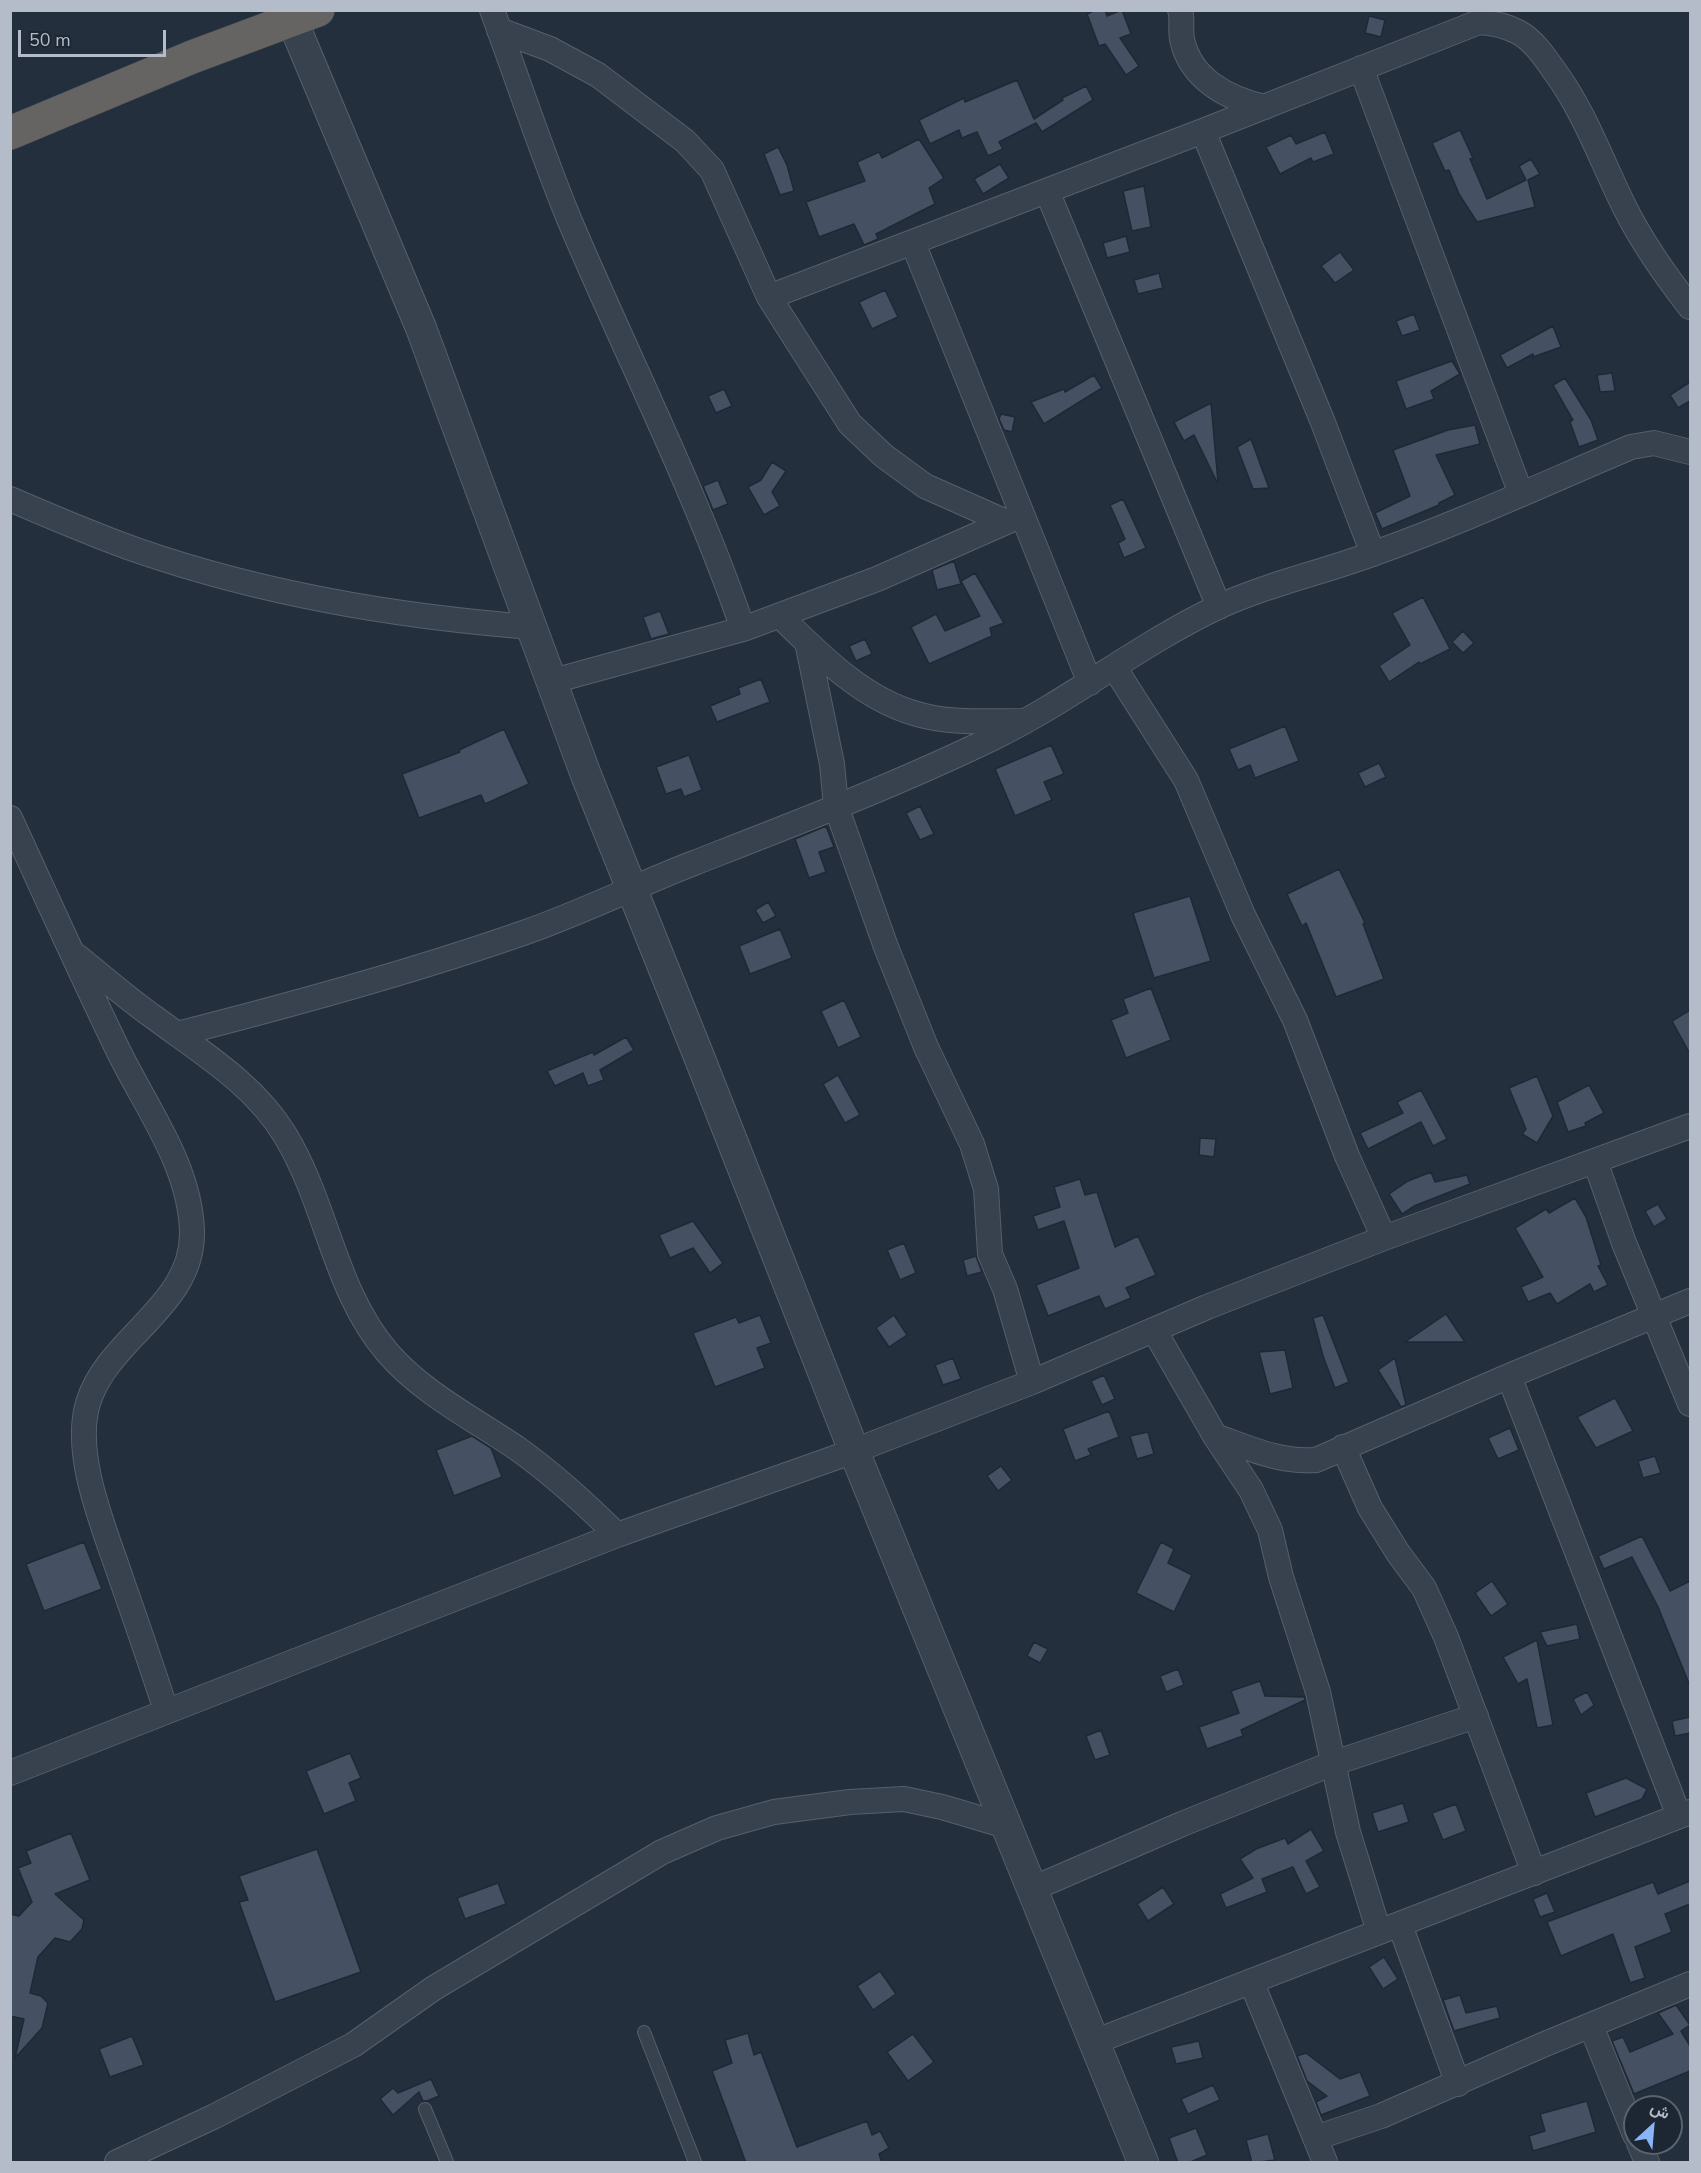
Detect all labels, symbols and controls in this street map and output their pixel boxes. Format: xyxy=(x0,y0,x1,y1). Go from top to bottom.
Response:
scale bar xyxy=(21,18,170,56)
text: 50 m xyxy=(29,28,71,52)
north arrow xyxy=(1623,2095,1683,2155)
text: ش xyxy=(1647,2097,1673,2125)

